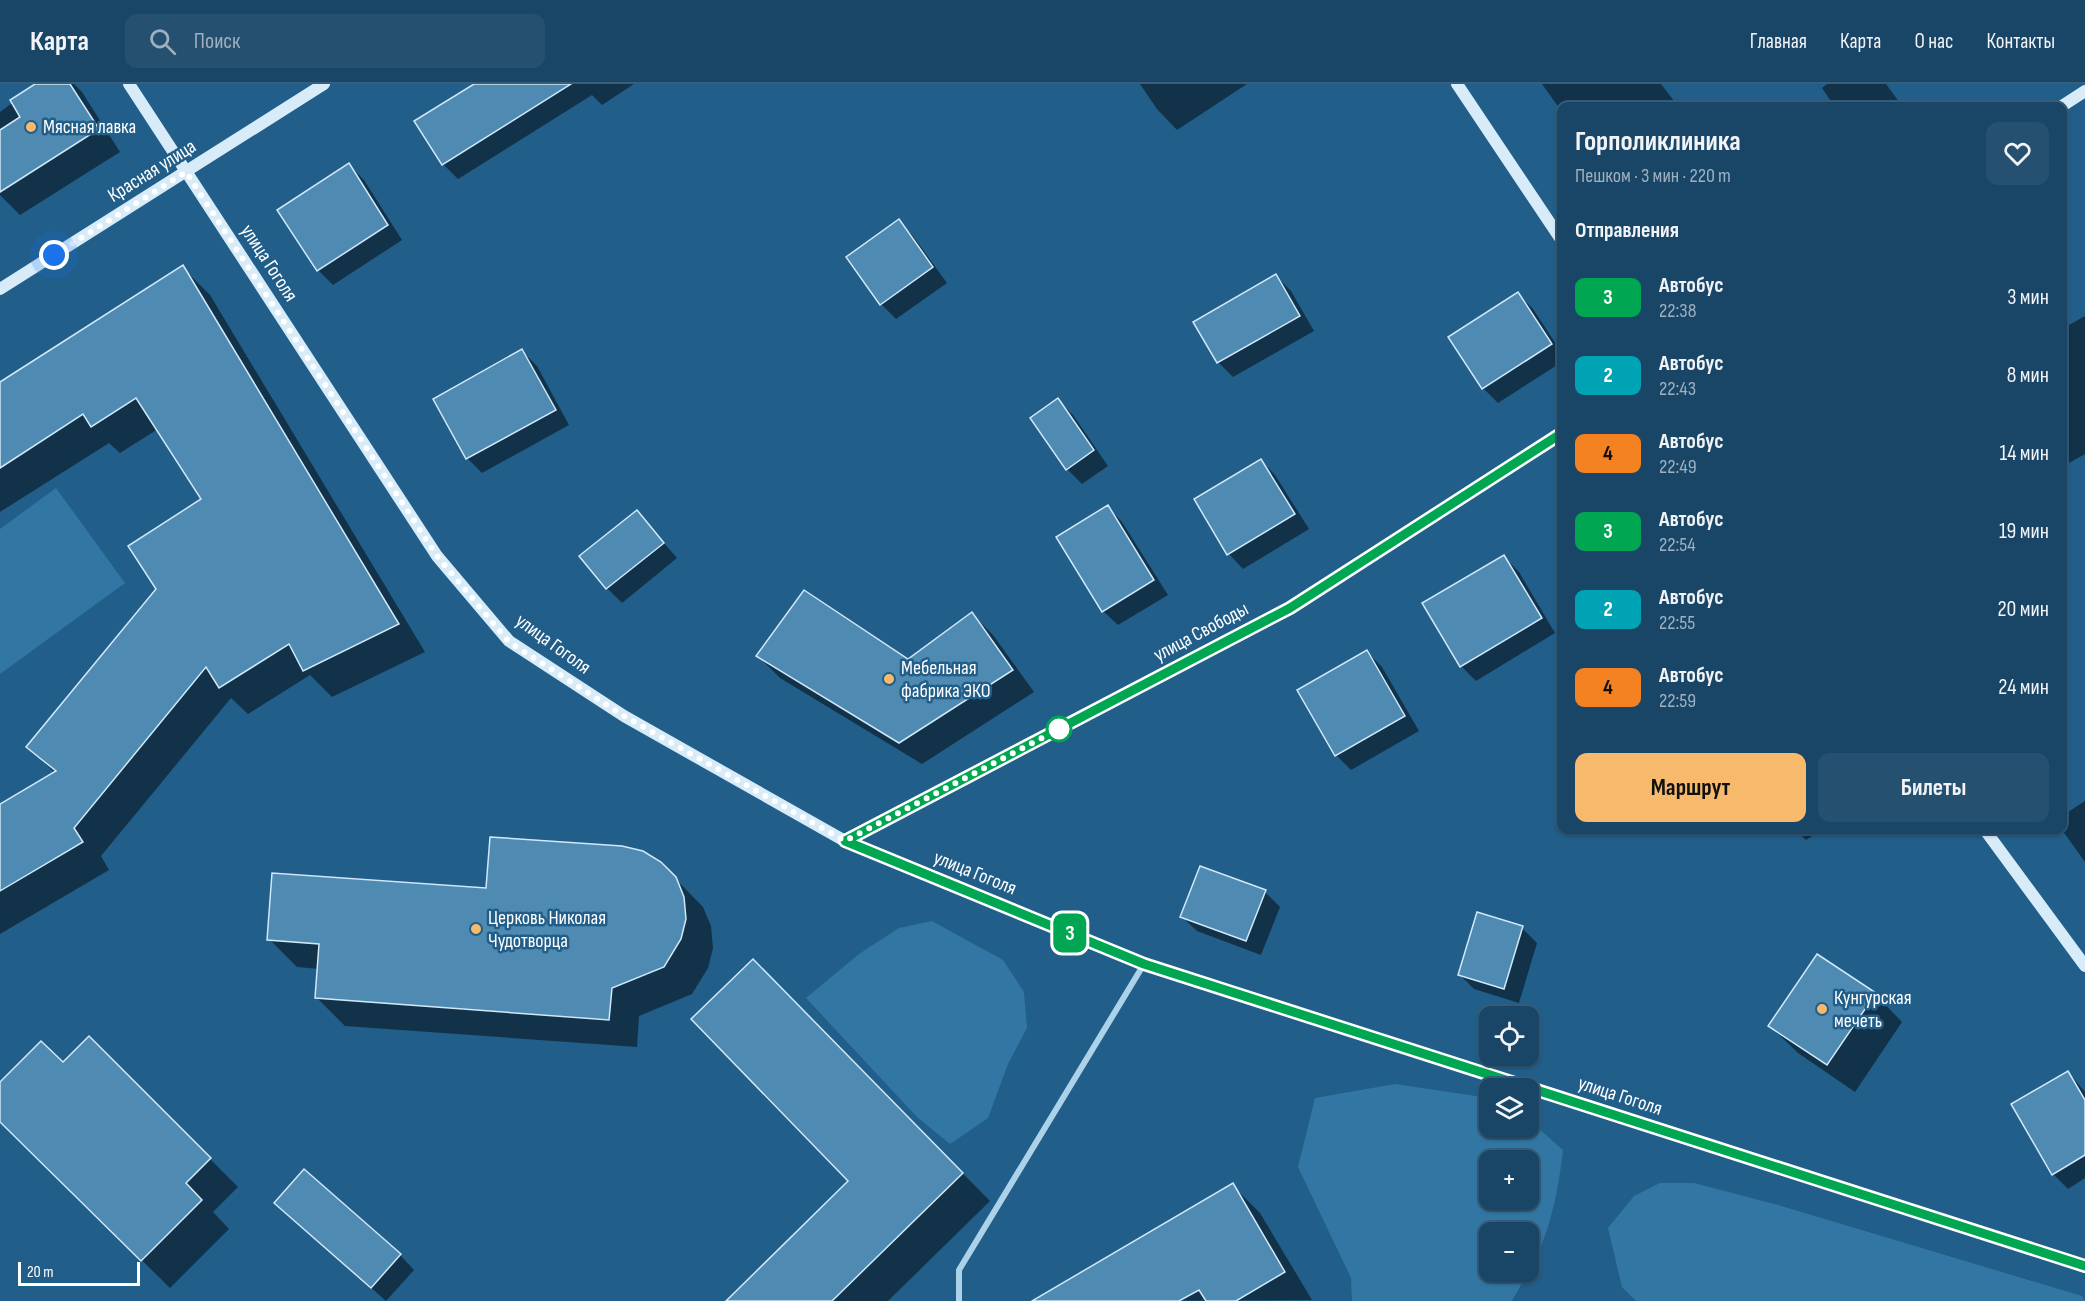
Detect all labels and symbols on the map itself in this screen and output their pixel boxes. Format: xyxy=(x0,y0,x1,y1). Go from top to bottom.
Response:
place label: Мясная лавка xyxy=(43,115,136,139)
marker: Мясная лавка xyxy=(24,120,38,134)
street label: Красная улица xyxy=(103,134,201,208)
street label: улица Гоголя xyxy=(235,220,303,306)
your location xyxy=(39,240,69,270)
street label: улица Свободы xyxy=(1150,597,1252,667)
street label: улица Гоголя xyxy=(511,609,595,679)
place label: Мебельная фабрика ЭКО xyxy=(901,656,991,703)
marker: Мебельная фабрика ЭКО xyxy=(882,672,896,686)
unlabelled marker xyxy=(1046,716,1072,742)
street label: улица Гоголя xyxy=(930,846,1020,900)
place label: Церковь Николая Чудотворца xyxy=(488,906,606,953)
line badge: 3 xyxy=(1050,914,1090,952)
marker: Церковь Николая Чудотворца xyxy=(469,922,483,936)
place label: Кунгурская мечеть xyxy=(1834,986,1912,1033)
marker: Кунгурская мечеть xyxy=(1815,1002,1829,1016)
street label: улица Гоголя xyxy=(1575,1071,1665,1121)
scale bar xyxy=(18,1259,140,1286)

